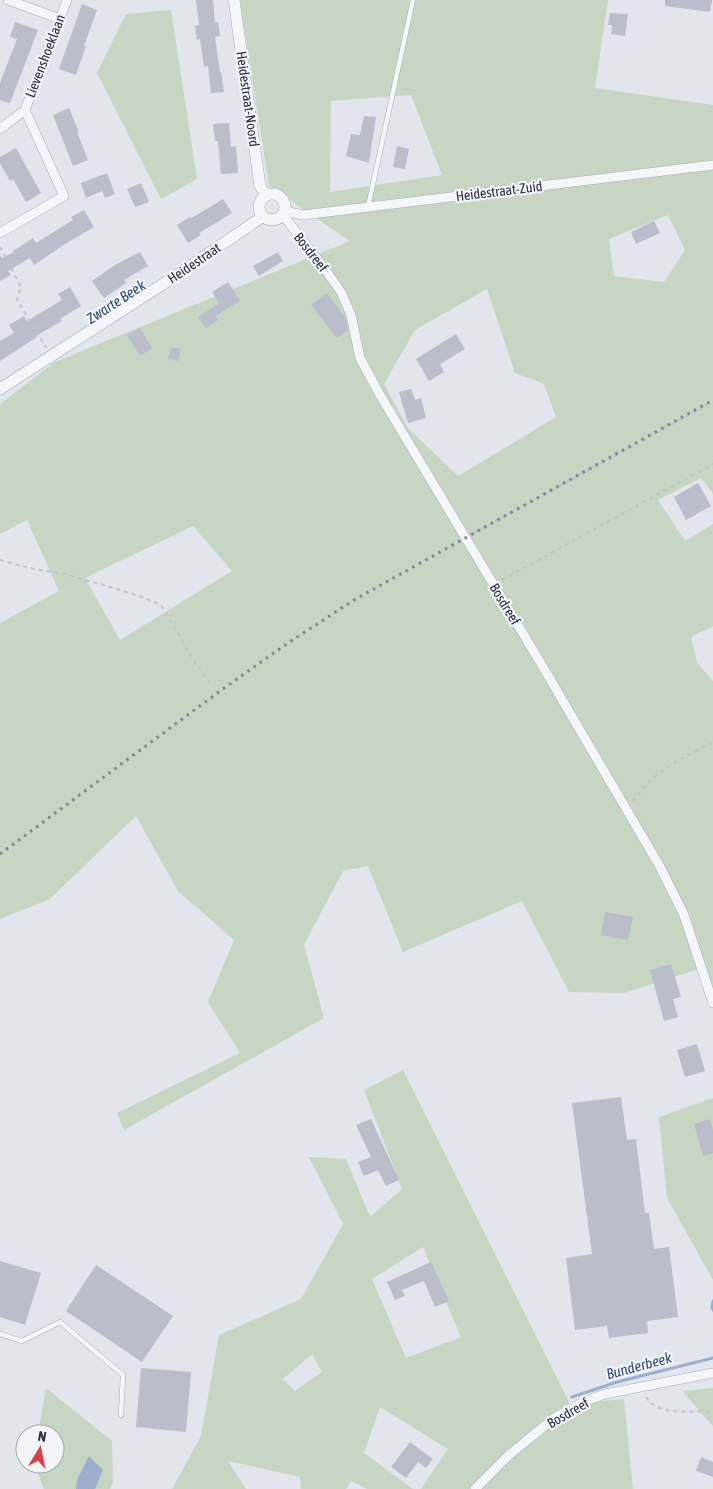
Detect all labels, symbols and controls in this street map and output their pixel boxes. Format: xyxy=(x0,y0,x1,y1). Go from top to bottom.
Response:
street label: Lievenshoeklaan xyxy=(22,12,68,100)
street label: Heidestraat-Noord xyxy=(233,50,263,148)
street label: Heidestraat-Zuid xyxy=(455,178,543,204)
street label: Bosdreef xyxy=(291,229,331,275)
street label: Heidestraat xyxy=(164,239,224,287)
water label: Zwarte Beek xyxy=(83,276,149,327)
street label: Bosdreef xyxy=(486,580,524,628)
water label: Bunderbeek xyxy=(604,1349,674,1382)
street label: Bosdreef xyxy=(544,1395,592,1431)
north arrow xyxy=(15,1424,65,1474)
text: N xyxy=(37,1428,48,1445)

